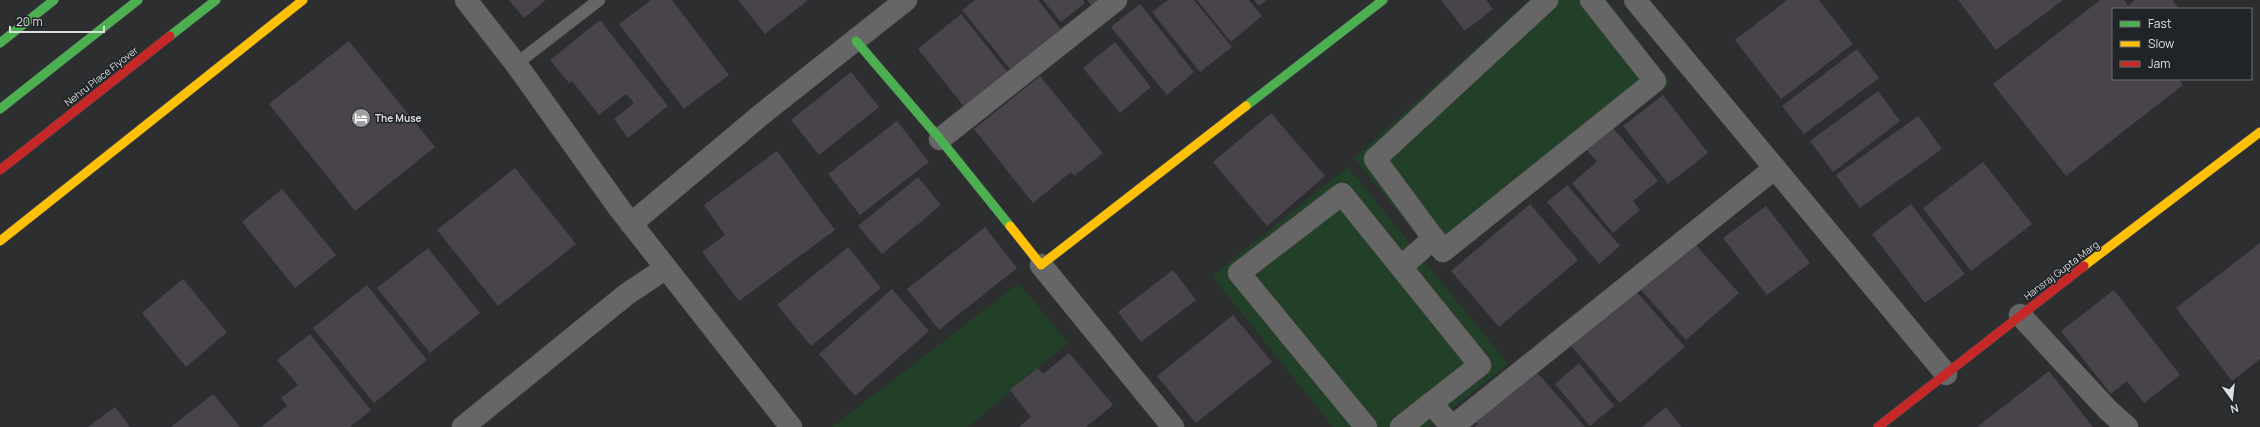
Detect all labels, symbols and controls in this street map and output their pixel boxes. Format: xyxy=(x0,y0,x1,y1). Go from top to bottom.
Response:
scale bar xyxy=(10,8,104,34)
legend xyxy=(2112,8,2252,80)
text: 20 m xyxy=(16,13,43,30)
text: Fast xyxy=(2148,15,2172,32)
text: Slow xyxy=(2148,35,2174,52)
street label: Nehru Place Flyover xyxy=(61,43,141,109)
text: Jam xyxy=(2148,55,2170,72)
hotel icon: The Muse xyxy=(350,107,372,129)
place label: The Muse xyxy=(375,111,422,125)
street label: Hansraj Gupta Marg xyxy=(2021,237,2102,303)
north arrow xyxy=(2212,379,2252,419)
text: N xyxy=(2229,401,2240,417)

